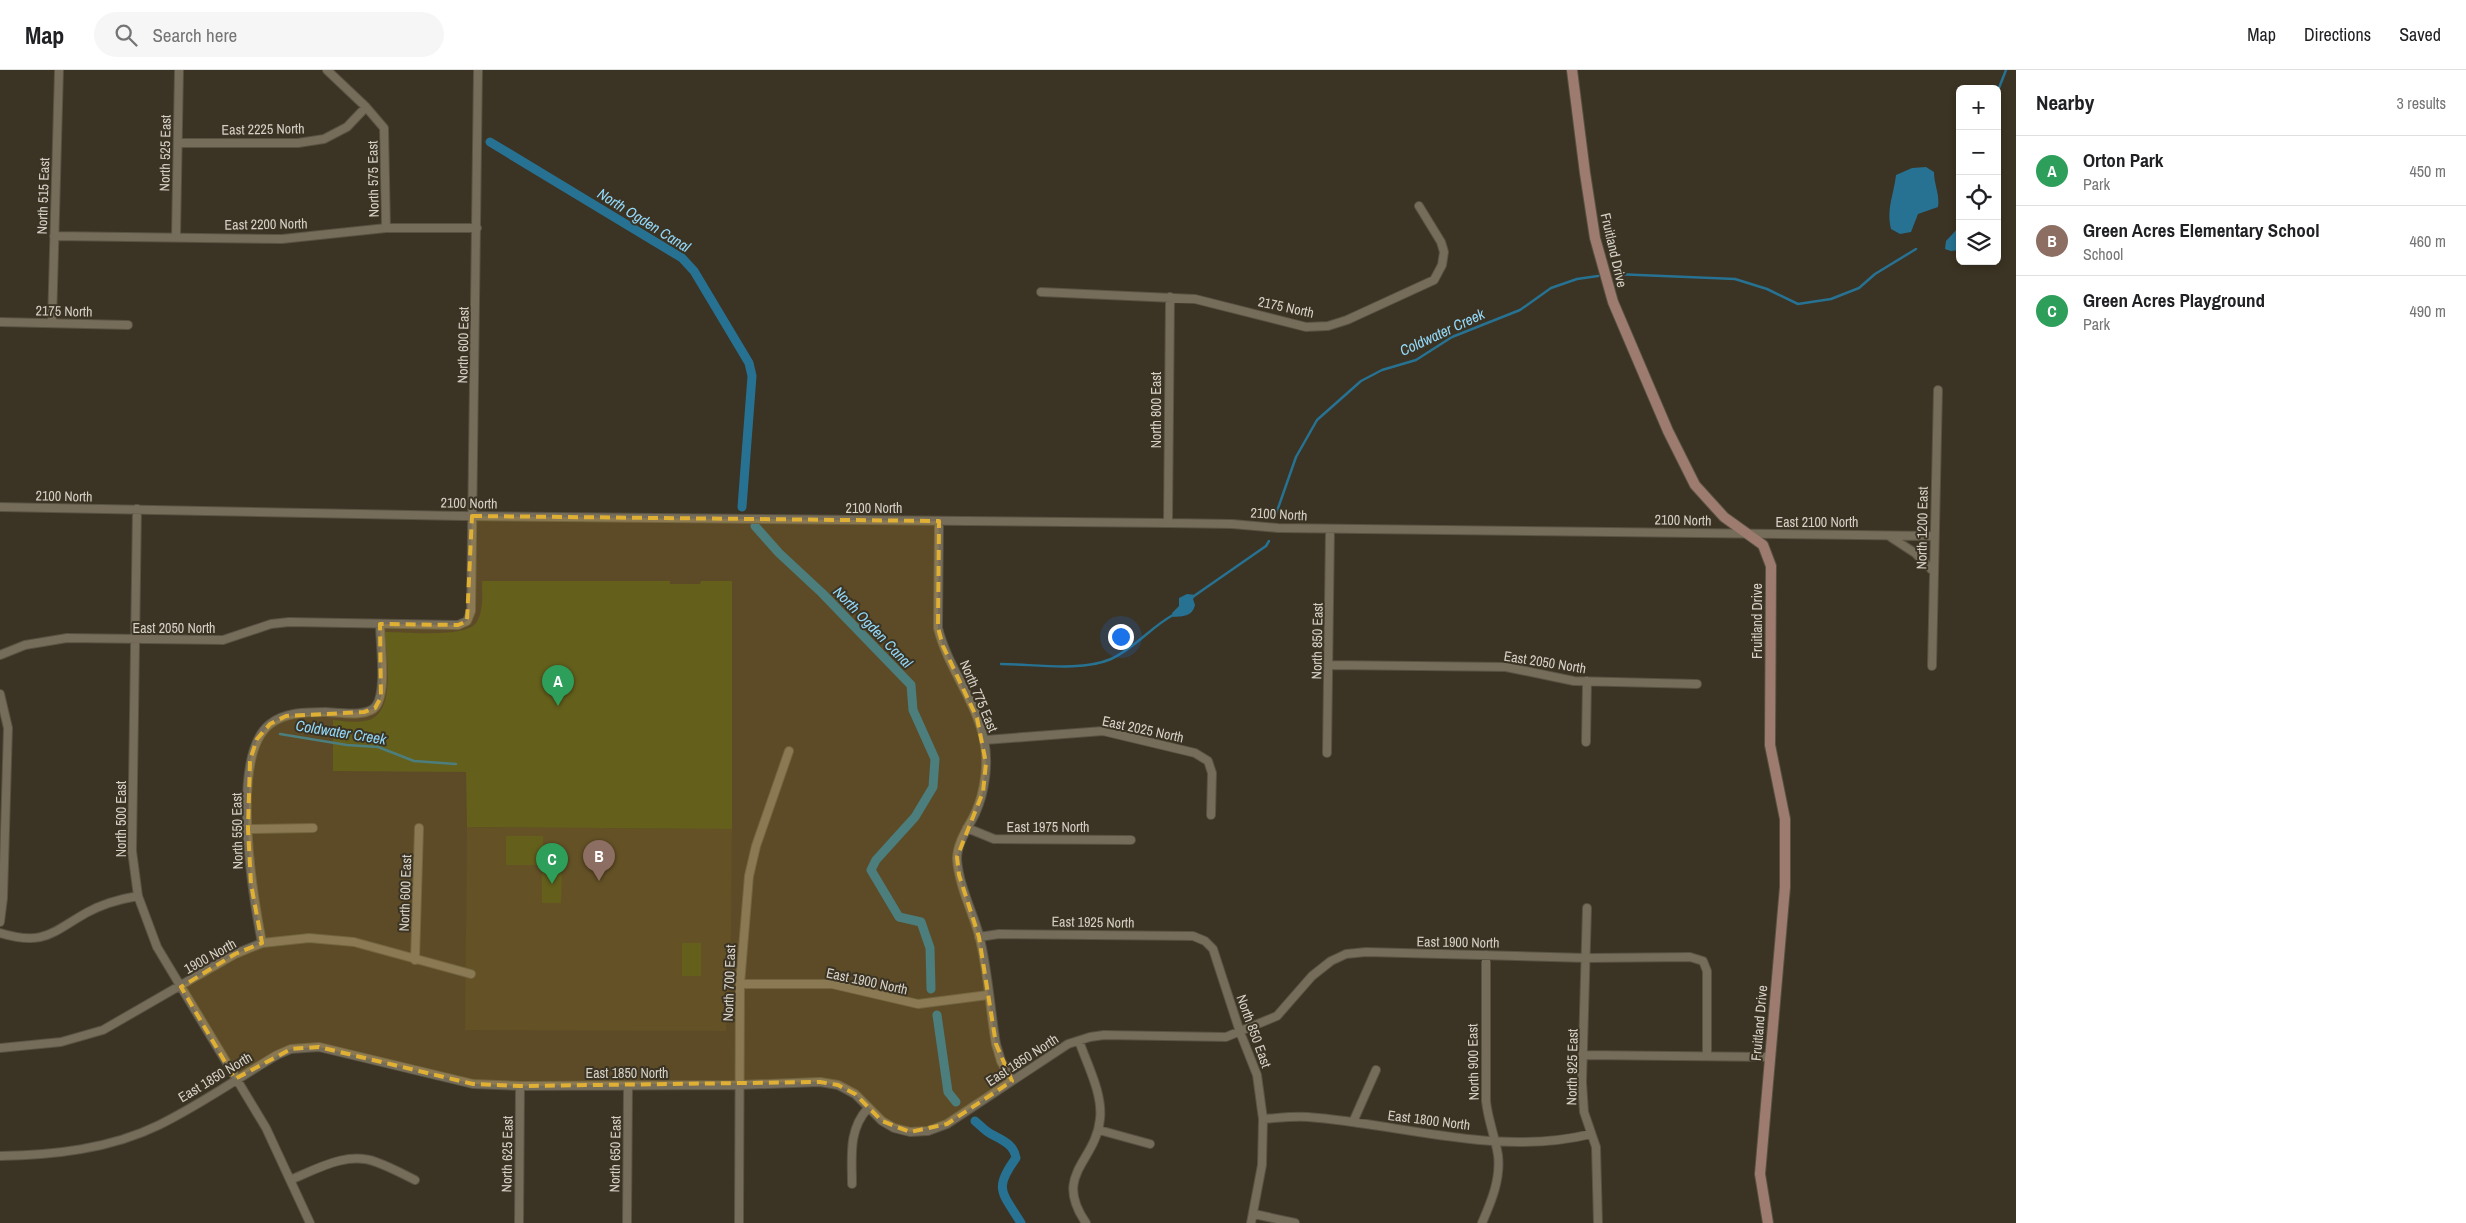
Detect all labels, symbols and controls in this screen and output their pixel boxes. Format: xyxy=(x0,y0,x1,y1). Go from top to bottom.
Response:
search box xyxy=(94,12,444,57)
text: Map xyxy=(25,19,64,51)
icon: search xyxy=(112,21,140,49)
text: Search here xyxy=(152,22,237,48)
text: Map xyxy=(2247,22,2276,47)
text: Directions xyxy=(2304,22,2371,47)
text: Saved xyxy=(2399,22,2441,47)
map controls xyxy=(1956,85,2001,265)
button: + xyxy=(1956,85,2001,130)
text: Nearby xyxy=(2036,88,2094,117)
text: 3 results xyxy=(2396,92,2446,114)
street label: North 525 East xyxy=(155,115,175,191)
street label: East 2225 North xyxy=(221,119,305,139)
button: − xyxy=(1956,130,2001,175)
street label: North 575 East xyxy=(363,141,383,217)
text: Orton Park xyxy=(2083,147,2164,173)
street label: North 515 East xyxy=(33,157,53,235)
text: A xyxy=(2047,160,2057,182)
text: 450 m xyxy=(2410,160,2446,182)
text: Park xyxy=(2083,173,2110,195)
button: locate xyxy=(1956,175,2001,220)
water label: North Ogden Canal xyxy=(593,183,695,257)
street label: Fruitland Drive xyxy=(1597,211,1631,289)
street label: East 2200 North xyxy=(224,214,308,234)
text: Green Acres Elementary School xyxy=(2083,217,2320,243)
button: layers xyxy=(1956,220,2001,265)
text: B xyxy=(2047,230,2057,252)
text: 460 m xyxy=(2410,230,2446,252)
text: School xyxy=(2083,243,2123,265)
text: Green Acres Playground xyxy=(2083,287,2265,313)
street label: 2175 North xyxy=(1256,292,1316,322)
text: C xyxy=(2047,300,2057,322)
text: 490 m xyxy=(2410,300,2446,322)
street label: 2175 North xyxy=(35,302,93,320)
water label: Coldwater Creek xyxy=(1396,303,1489,361)
street label: North 600 East xyxy=(453,307,473,383)
text: Park xyxy=(2083,313,2110,335)
street label: North 800 East xyxy=(1147,372,1165,448)
street label: North 1200 East xyxy=(1912,486,1932,570)
street label: 2100 North xyxy=(35,487,93,505)
street label: 2100 North xyxy=(440,494,498,512)
street label: 2100 North xyxy=(846,499,902,517)
street label: 2100 North xyxy=(1250,504,1308,524)
street label: 2100 North xyxy=(1654,511,1712,529)
street label: East 2100 North xyxy=(1776,513,1858,531)
water label: North Ogden Canal xyxy=(829,582,918,673)
street label: Fruitland Drive xyxy=(1748,583,1766,659)
street label: North 850 East xyxy=(1307,603,1327,679)
street label: East 2050 North xyxy=(133,619,215,637)
your location xyxy=(1108,624,1134,650)
street label: East 2050 North xyxy=(1503,647,1587,677)
street label: North 775 East xyxy=(956,657,1002,735)
pin: A xyxy=(542,665,574,706)
street label: East 2025 North xyxy=(1101,712,1185,746)
water label: Coldwater Creek xyxy=(294,714,389,750)
street label: North 500 East xyxy=(112,781,130,857)
street label: North 550 East xyxy=(227,793,247,869)
street label: East 1975 North xyxy=(1007,818,1089,836)
pin: B xyxy=(583,840,615,881)
pin: C xyxy=(536,843,568,884)
street label: North 600 East xyxy=(395,854,415,932)
street label: East 1925 North xyxy=(1051,912,1135,932)
street label: East 1900 North xyxy=(1416,932,1500,952)
street label: 1900 North xyxy=(181,934,239,978)
street label: North 700 East xyxy=(719,944,739,1022)
street label: East 1900 North xyxy=(825,964,909,998)
street label: Fruitland Drive xyxy=(1747,984,1771,1062)
street label: North 850 East xyxy=(1232,992,1276,1070)
street label: North 900 East xyxy=(1463,1024,1483,1100)
street label: North 925 East xyxy=(1562,1029,1582,1105)
street label: East 1850 North xyxy=(982,1030,1062,1090)
street label: East 1850 North xyxy=(175,1048,255,1106)
street label: East 1850 North xyxy=(586,1064,668,1082)
street label: East 1800 North xyxy=(1387,1106,1471,1134)
street label: North 625 East xyxy=(497,1116,517,1192)
street label: North 650 East xyxy=(605,1116,625,1192)

